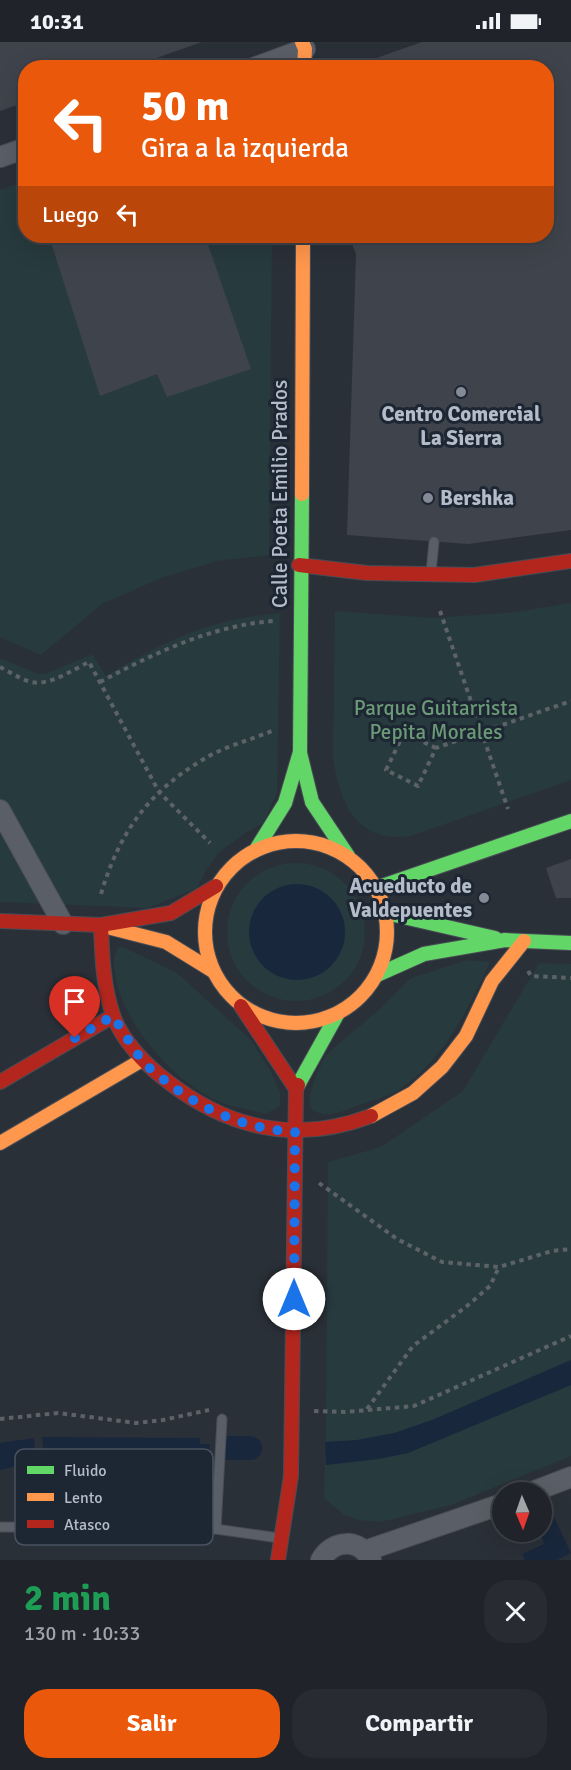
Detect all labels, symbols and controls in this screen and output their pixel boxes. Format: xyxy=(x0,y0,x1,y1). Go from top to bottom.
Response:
text: 10:31 xyxy=(30,8,84,35)
text: 50 m xyxy=(141,81,230,132)
icon: left xyxy=(42,84,120,162)
text: Gira a la izquierda xyxy=(141,132,349,165)
icon: left xyxy=(111,198,144,231)
text: Luego xyxy=(42,201,99,228)
street label: Calle Poeta Emilio Prados xyxy=(267,380,293,608)
marker: Centro Comercial La Sierra xyxy=(454,385,468,399)
place label: Centro Comercial La Sierra xyxy=(382,401,541,451)
place label: Bershka xyxy=(440,485,514,511)
marker: Bershka xyxy=(421,491,435,505)
park label: Parque Guitarrista Pepita Morales xyxy=(354,695,518,745)
place label: Acueducto de Valdepuentes xyxy=(349,873,472,923)
marker: Acueducto de Valdepuentes xyxy=(477,891,491,905)
pin xyxy=(49,976,100,1038)
icon: arrive xyxy=(58,985,91,1018)
position arrow xyxy=(262,1267,326,1331)
legend xyxy=(15,1449,213,1545)
text: Fluido xyxy=(64,1461,107,1481)
north arrow xyxy=(492,1482,552,1542)
map controls xyxy=(492,1482,552,1542)
text: Lento xyxy=(64,1488,102,1508)
text: Atasco xyxy=(64,1515,110,1535)
text: 2 min xyxy=(24,1576,111,1621)
button: close xyxy=(484,1580,547,1643)
text: 130 m · 10:33 xyxy=(24,1621,140,1646)
button: Salir xyxy=(24,1689,280,1758)
button: Compartir xyxy=(292,1689,547,1758)

